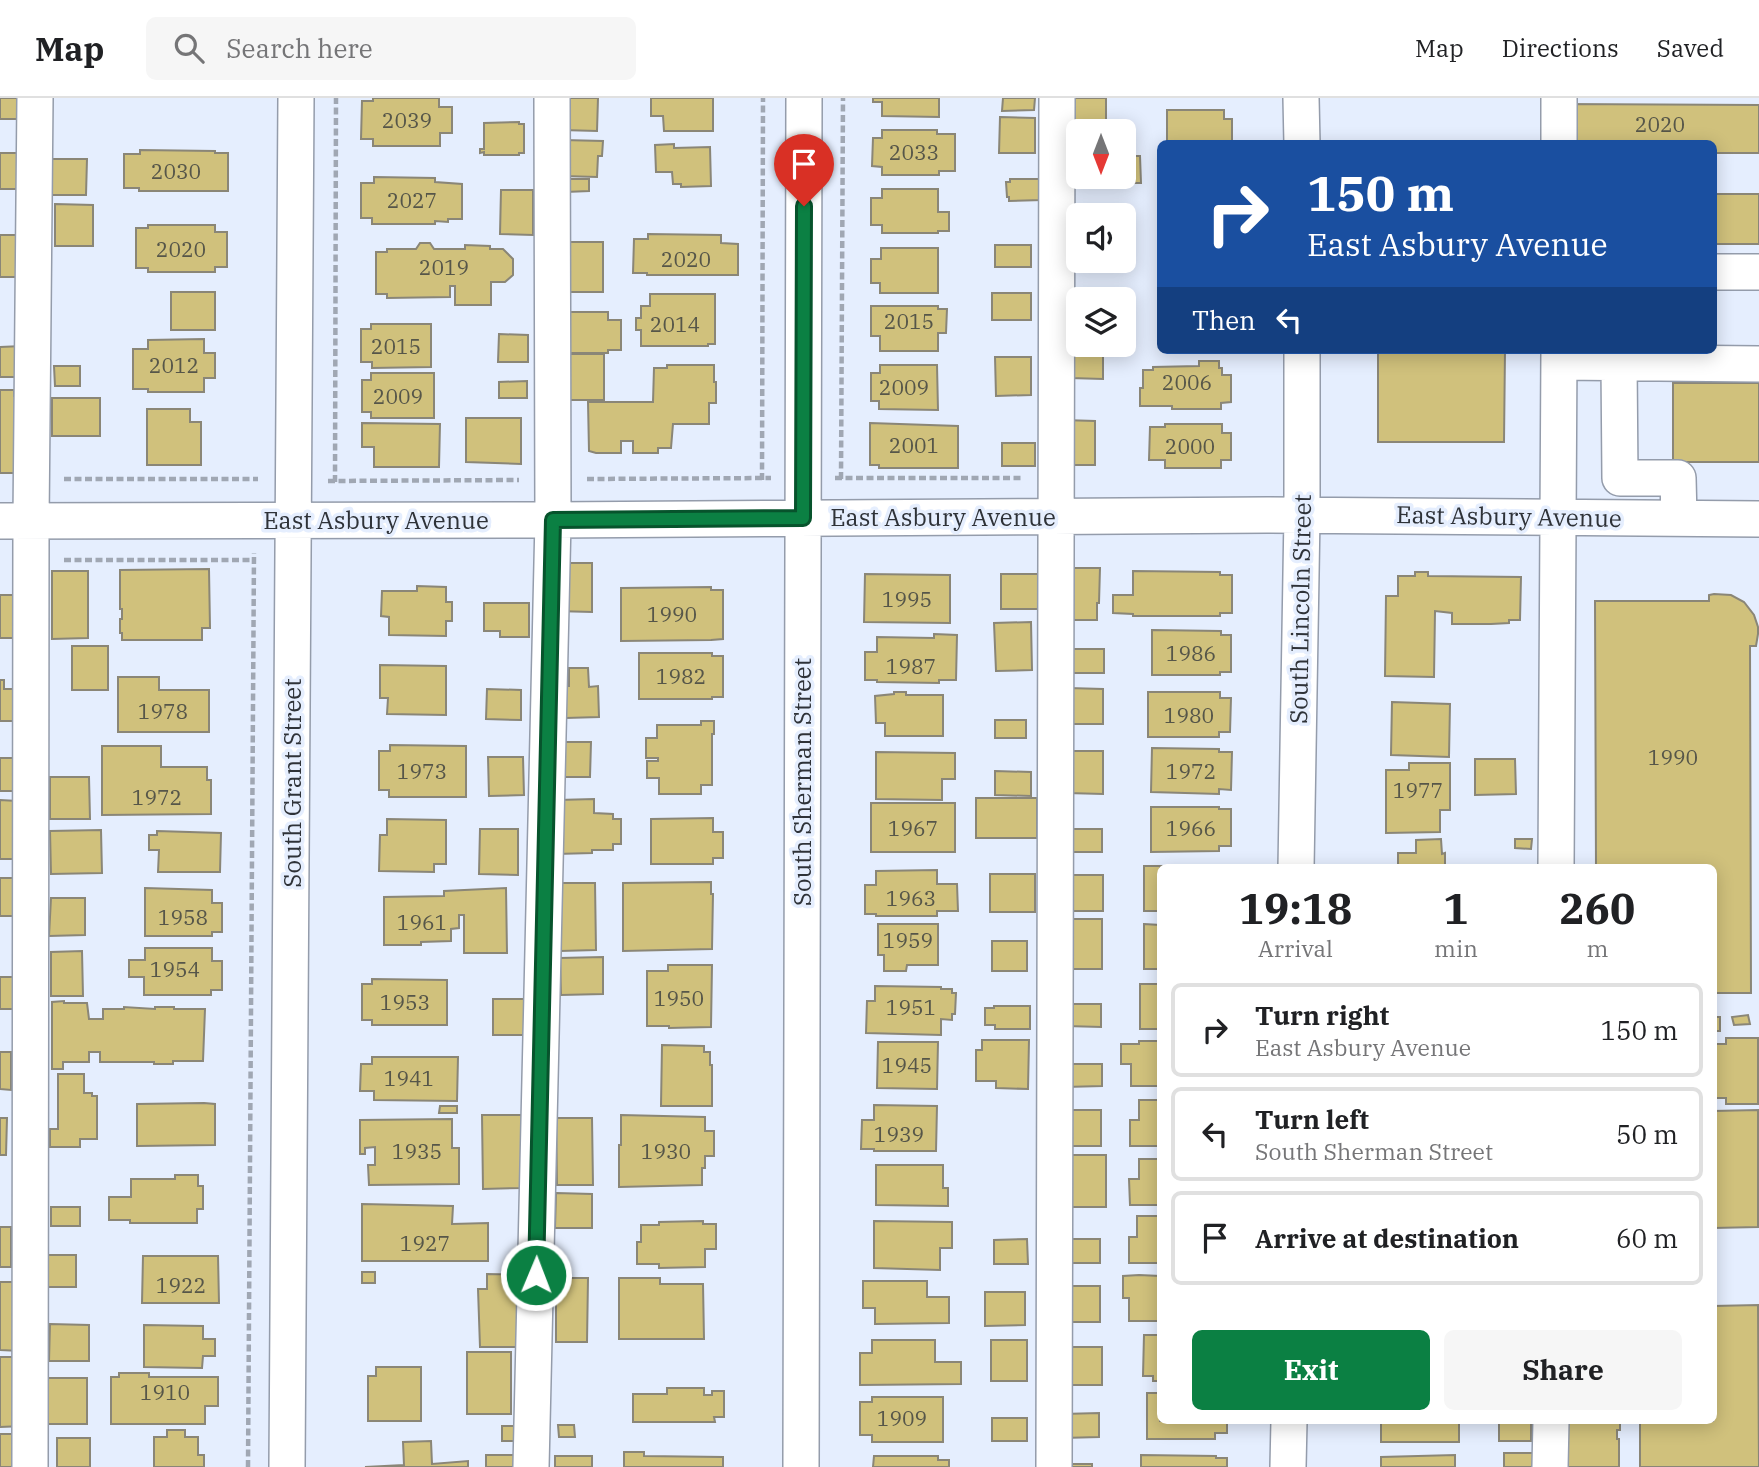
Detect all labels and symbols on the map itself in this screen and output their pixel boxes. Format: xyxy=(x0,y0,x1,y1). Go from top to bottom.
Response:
house number: 2039 xyxy=(382,106,432,134)
house number: 2020 xyxy=(1635,110,1685,138)
north arrow xyxy=(1066,119,1136,189)
pin xyxy=(774,134,834,206)
house number: 2033 xyxy=(889,138,939,166)
house number: 2030 xyxy=(151,157,201,185)
house number: 2027 xyxy=(387,186,437,214)
house number: 2020 xyxy=(156,235,206,263)
house number: 2020 xyxy=(661,245,711,273)
house number: 2019 xyxy=(419,253,469,281)
house number: 2015 xyxy=(884,307,934,335)
house number: 2014 xyxy=(650,310,700,338)
house number: 2015 xyxy=(371,332,421,360)
house number: 2012 xyxy=(149,351,199,379)
house number: 2006 xyxy=(1162,368,1212,396)
house number: 2009 xyxy=(879,373,929,401)
house number: 2009 xyxy=(373,382,423,410)
house number: 2001 xyxy=(889,431,939,459)
house number: 2000 xyxy=(1165,432,1215,460)
street label: South Lincoln Street xyxy=(1282,494,1318,724)
street label: East Asbury Avenue xyxy=(1396,498,1622,534)
street label: East Asbury Avenue xyxy=(830,501,1056,533)
street label: East Asbury Avenue xyxy=(263,504,489,536)
house number: 1995 xyxy=(882,585,932,613)
house number: 1990 xyxy=(647,600,697,628)
house number: 1986 xyxy=(1166,639,1216,667)
house number: 1987 xyxy=(886,652,936,680)
street label: South Sherman Street xyxy=(786,658,818,906)
house number: 1982 xyxy=(656,662,706,690)
street label: South Grant Street xyxy=(276,678,308,888)
house number: 1978 xyxy=(138,697,188,725)
house number: 1980 xyxy=(1164,701,1214,729)
house number: 1990 xyxy=(1648,743,1698,771)
house number: 1973 xyxy=(397,757,447,785)
house number: 1972 xyxy=(1166,757,1216,785)
house number: 1977 xyxy=(1393,776,1443,804)
house number: 1972 xyxy=(132,783,182,811)
house number: 1967 xyxy=(888,814,938,842)
house number: 1966 xyxy=(1166,814,1216,842)
house number: 1963 xyxy=(886,884,936,912)
house number: 1958 xyxy=(158,903,208,931)
house number: 1961 xyxy=(397,908,447,936)
house number: 1959 xyxy=(883,926,933,954)
house number: 1954 xyxy=(150,955,200,983)
house number: 1950 xyxy=(654,984,704,1012)
house number: 1953 xyxy=(380,988,430,1016)
house number: 1951 xyxy=(886,993,936,1021)
house number: 1945 xyxy=(882,1051,932,1079)
house number: 1941 xyxy=(384,1064,434,1092)
house number: 1939 xyxy=(874,1120,924,1148)
house number: 1935 xyxy=(392,1137,442,1165)
house number: 1930 xyxy=(641,1137,691,1165)
house number: 1927 xyxy=(400,1229,450,1257)
position arrow xyxy=(499,1238,573,1312)
house number: 1922 xyxy=(156,1271,206,1299)
house number: 1910 xyxy=(140,1378,190,1406)
house number: 1909 xyxy=(877,1404,927,1432)

